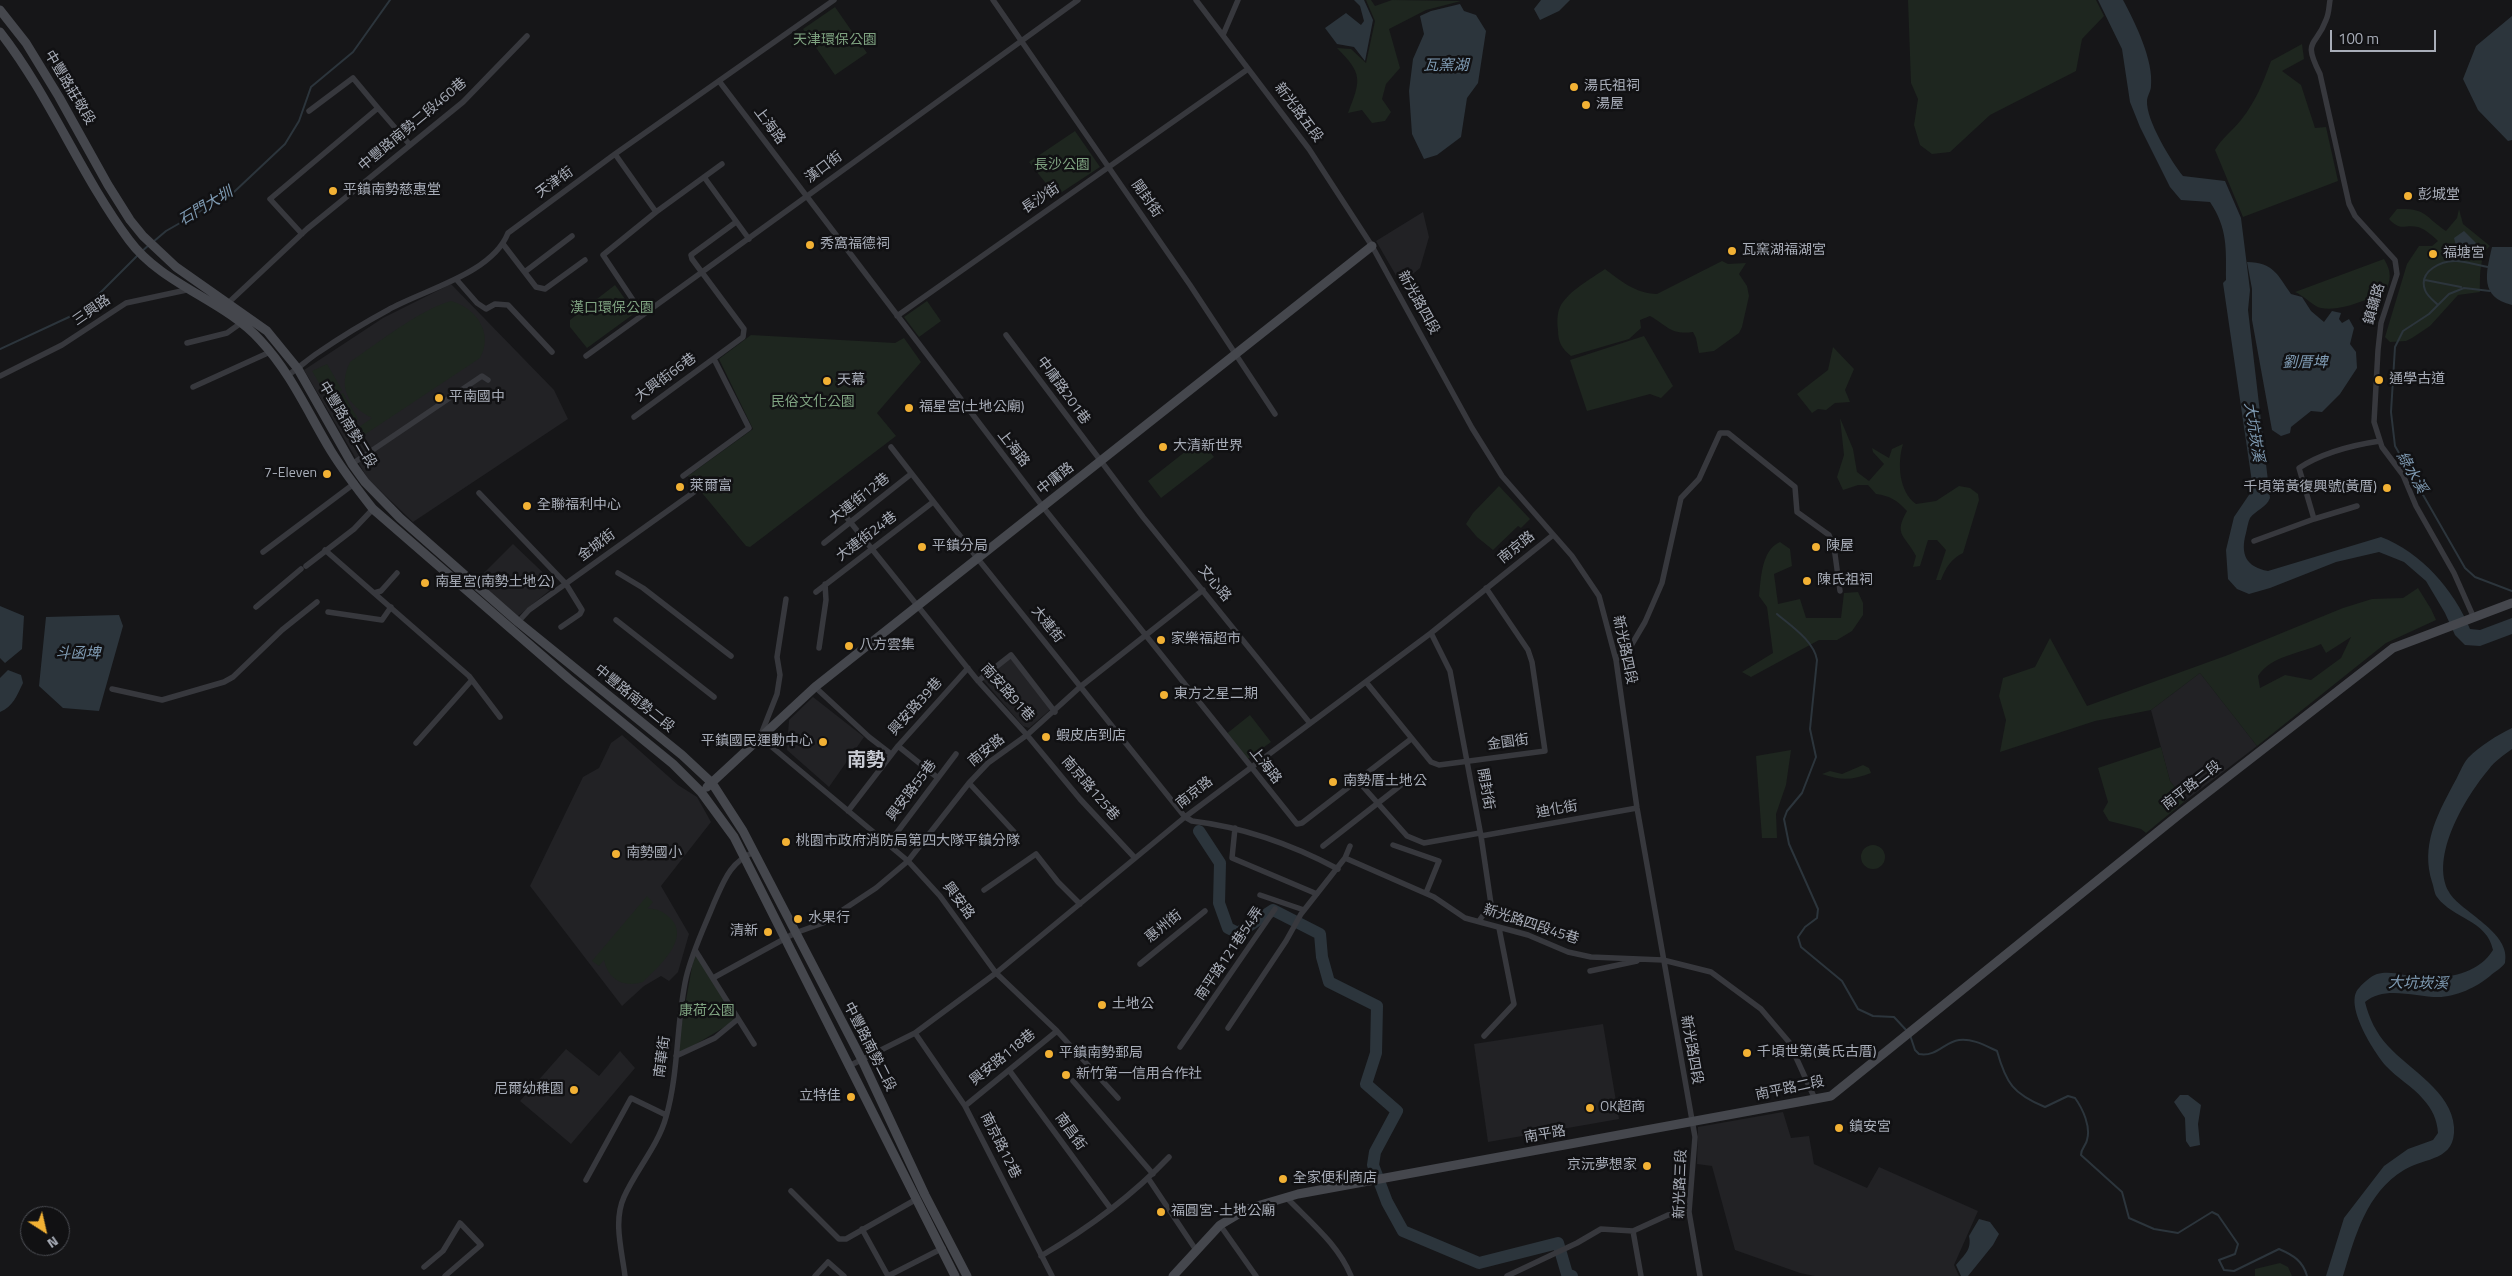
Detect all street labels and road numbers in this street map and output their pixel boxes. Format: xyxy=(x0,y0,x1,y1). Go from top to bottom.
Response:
street label: 中豐路莊敬段 xyxy=(40,48,98,128)
street label: 中豐路南勢二段460巷 xyxy=(356,75,470,175)
street label: 新光路五段 xyxy=(1270,80,1326,146)
street label: 上海路 xyxy=(750,104,788,148)
street label: 漢口街 xyxy=(802,149,846,187)
street label: 天津街 xyxy=(533,164,577,202)
street label: 開封街 xyxy=(1127,177,1165,221)
street label: 長沙街 xyxy=(1019,180,1063,218)
street label: 新光路四段 xyxy=(1394,268,1442,338)
street label: 鎮鏞路 xyxy=(2361,281,2389,327)
street label: 三興路 xyxy=(70,292,114,330)
street label: 大興街66巷 xyxy=(632,350,700,406)
street label: 中庸路201巷 xyxy=(1033,354,1093,428)
street label: 中豐路南勢二段 xyxy=(315,379,379,471)
street label: 上海路 xyxy=(993,427,1033,471)
street label: 中庸路 xyxy=(1034,459,1078,499)
street label: 大連街12巷 xyxy=(827,470,893,528)
street label: 大連街24巷 xyxy=(833,509,901,565)
street label: 金城街 xyxy=(575,527,619,565)
street label: 南京路 xyxy=(1495,528,1539,568)
street label: 文心路 xyxy=(1194,563,1234,605)
street label: 大連街 xyxy=(1027,603,1067,647)
street label: 新光路四段 xyxy=(1609,614,1639,686)
street label: 南安路91巷 xyxy=(977,661,1037,725)
street label: 中豐路南勢二段 xyxy=(591,662,677,736)
street label: 興安路39巷 xyxy=(886,675,946,739)
street label: 南安路 xyxy=(965,731,1009,771)
street label: 金園街 xyxy=(1486,732,1530,754)
street label: 上海路 xyxy=(1245,744,1285,788)
street label: 南京路125巷 xyxy=(1058,753,1122,825)
street label: 興安路55巷 xyxy=(884,757,940,825)
street label: 南平路二段 xyxy=(2159,758,2225,814)
street label: 開封街 xyxy=(1473,767,1497,811)
street label: 南京路 xyxy=(1173,773,1217,813)
street label: 迪化街 xyxy=(1535,798,1579,822)
street label: 興安路 xyxy=(939,879,977,923)
street label: 新光路四段45巷 xyxy=(1481,902,1581,948)
street label: 南平路121巷54弄 xyxy=(1193,904,1267,1004)
street label: 惠州街 xyxy=(1142,907,1186,947)
street label: 中豐路南勢二段 xyxy=(839,1000,899,1094)
street label: 新光路四段 xyxy=(1677,1014,1705,1086)
street label: 興安路118巷 xyxy=(967,1026,1039,1090)
street label: 南華街 xyxy=(652,1035,674,1079)
street label: 南平路二段 xyxy=(1754,1074,1826,1104)
street label: 南京路12巷 xyxy=(976,1110,1024,1182)
street label: 南昌街 xyxy=(1051,1110,1089,1154)
street label: 南平路 xyxy=(1523,1123,1567,1147)
street label: 新光路三段 xyxy=(1671,1149,1691,1219)

